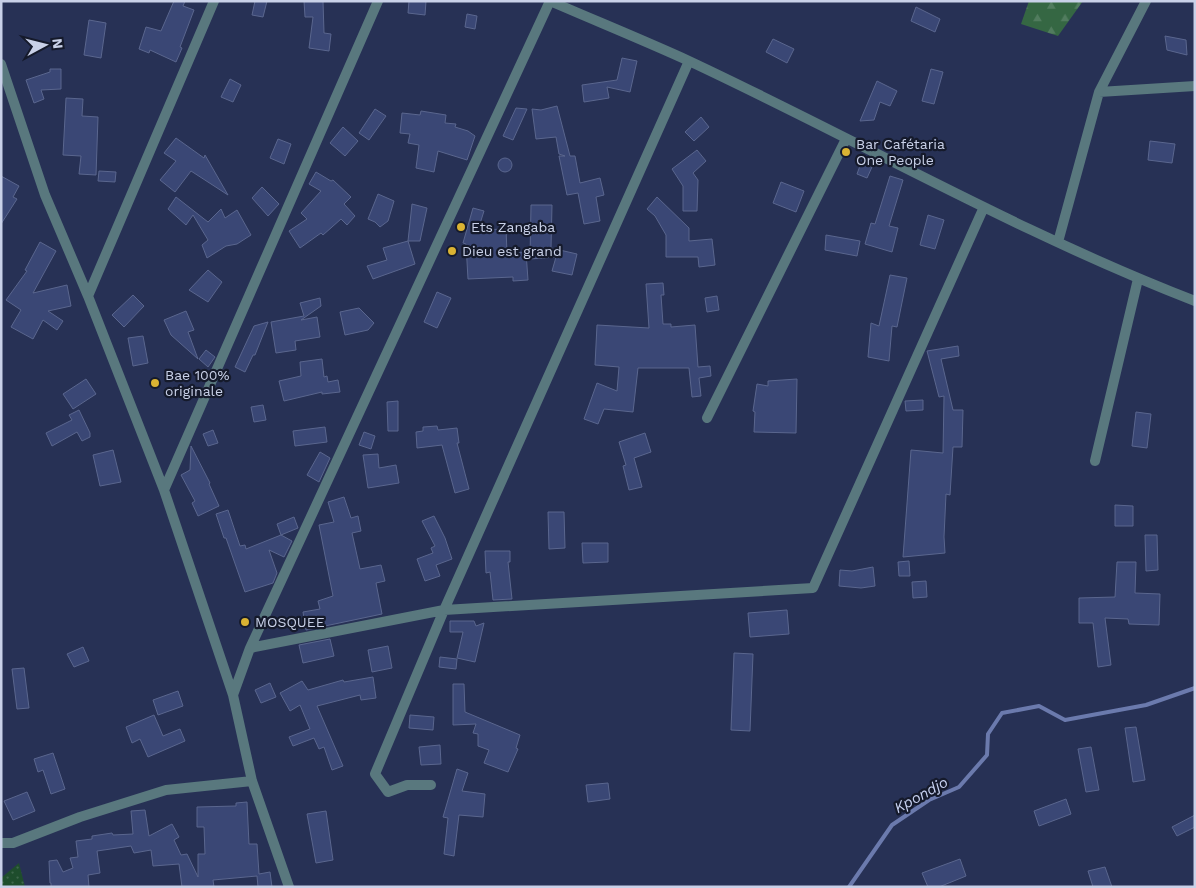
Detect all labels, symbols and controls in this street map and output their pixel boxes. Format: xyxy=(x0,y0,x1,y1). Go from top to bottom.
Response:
north arrow xyxy=(20,20,70,70)
text: N xyxy=(49,37,66,50)
place label: Bar Cafétaria One People xyxy=(856,136,945,168)
marker: Bar Cafétaria One People xyxy=(840,146,852,158)
place label: Ets Zangaba xyxy=(471,219,555,235)
marker: Ets Zangaba xyxy=(455,221,467,233)
place label: Dieu est grand xyxy=(462,243,562,259)
marker: Dieu est grand xyxy=(446,245,458,257)
place label: Bae 100% originale xyxy=(165,367,230,399)
marker: Bae 100% originale xyxy=(149,377,161,389)
place label: MOSQUEE xyxy=(255,614,325,630)
marker: MOSQUEE xyxy=(239,616,251,628)
water label: Kpondjo xyxy=(891,773,951,817)

